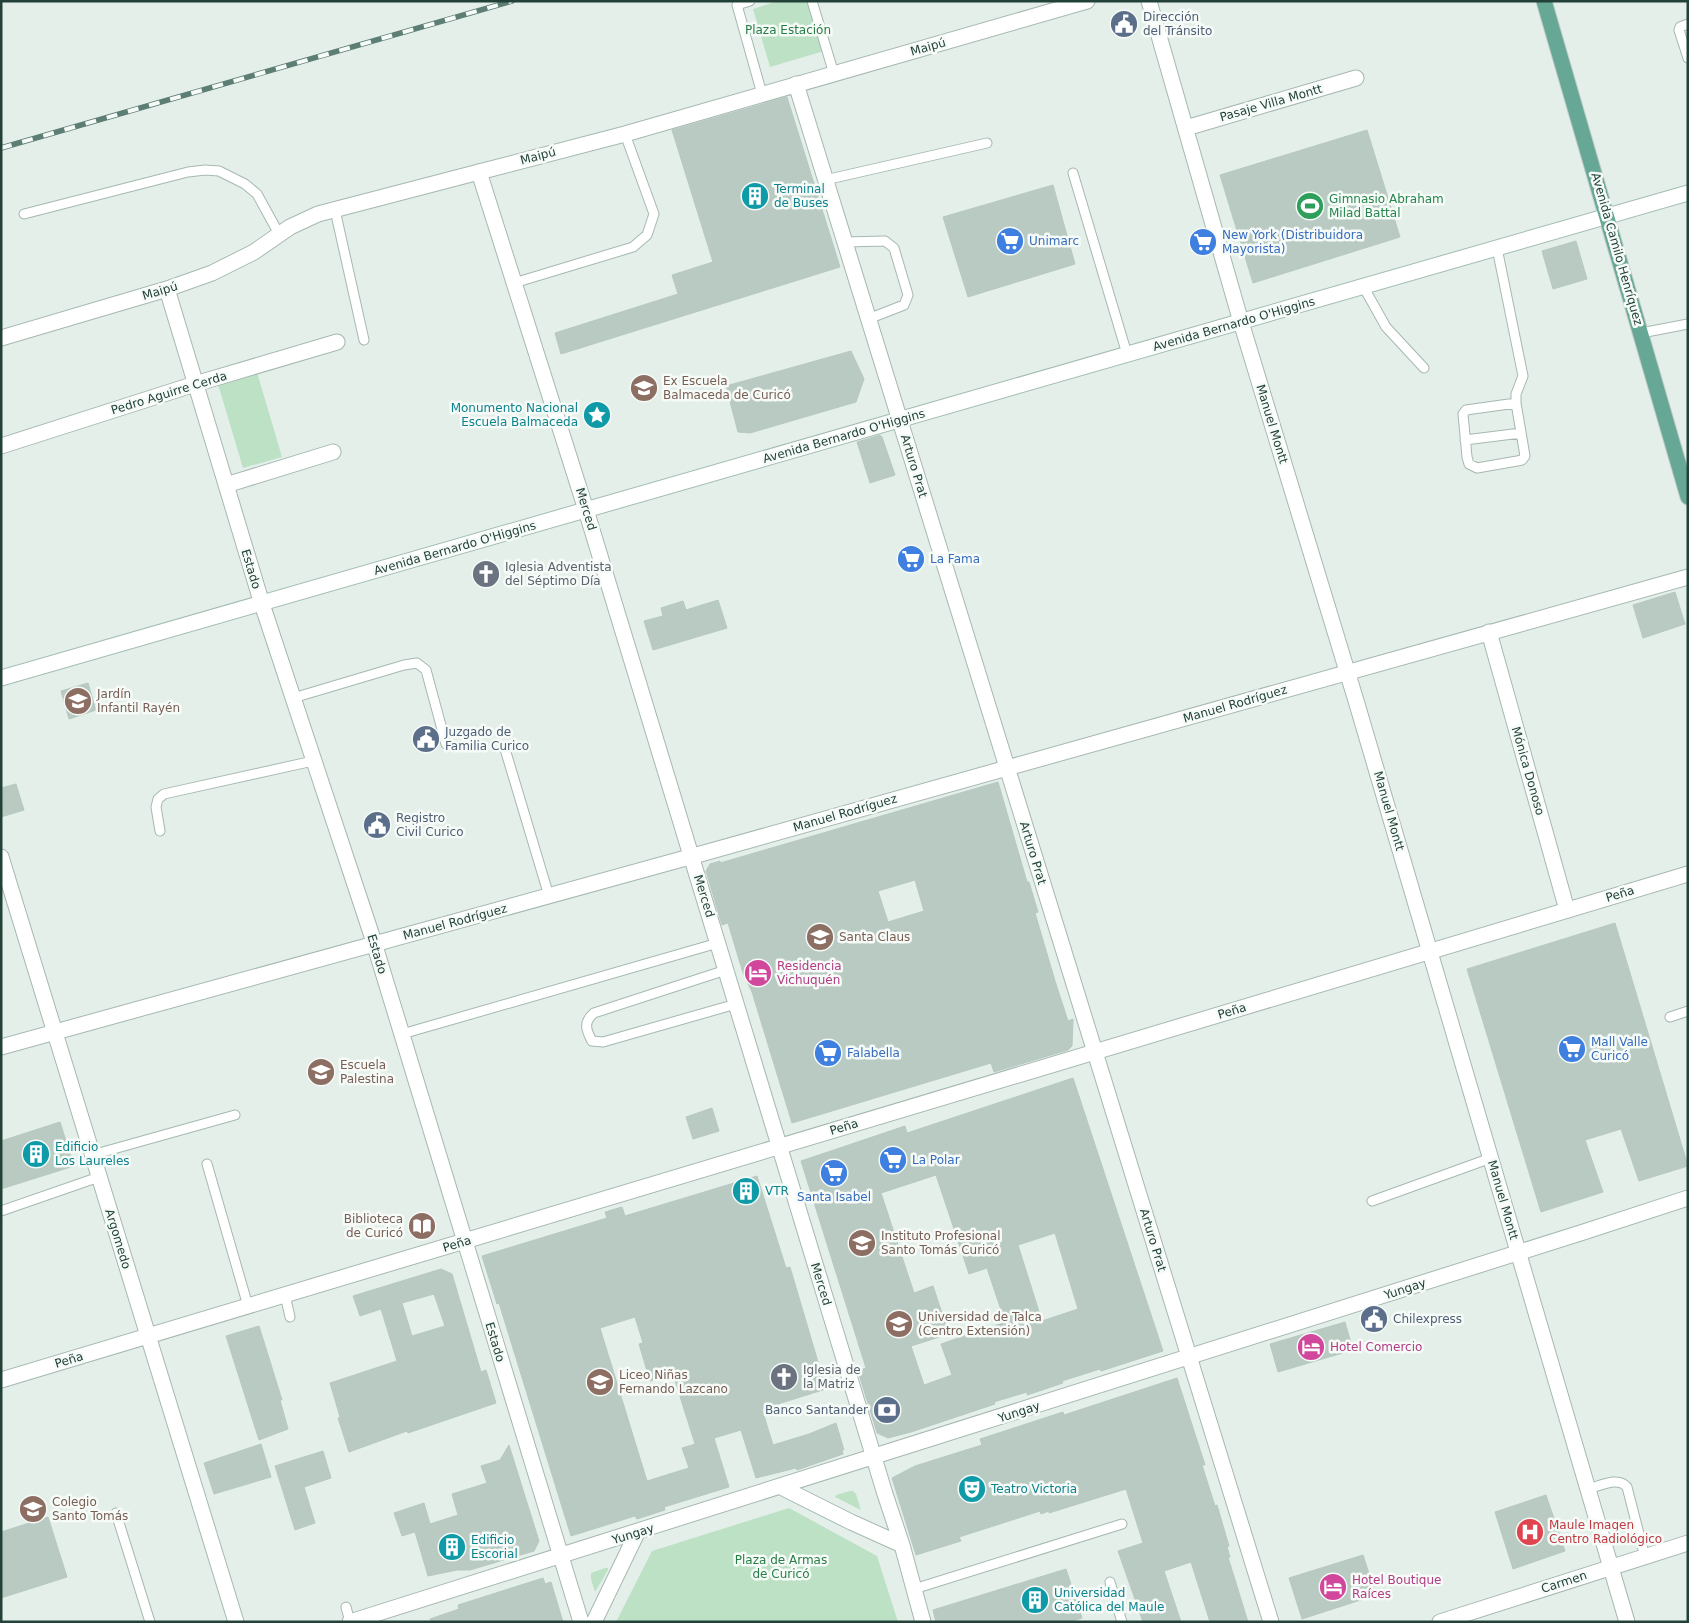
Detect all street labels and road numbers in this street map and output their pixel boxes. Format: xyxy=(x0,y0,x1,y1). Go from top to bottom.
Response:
street label: Maipú xyxy=(909,35,947,59)
street label: Pasaje Villa Montt xyxy=(1218,82,1324,124)
street label: Maipú xyxy=(519,145,557,167)
street label: Avenida Camilo Henríquez xyxy=(1588,171,1646,327)
street label: Maipú xyxy=(141,279,179,303)
street label: Avenida Bernardo O'Higgins xyxy=(1151,294,1317,354)
street label: Pedro Aguirre Cerda xyxy=(109,369,229,417)
street label: Manuel Montt xyxy=(1253,383,1291,466)
street label: Avenida Bernardo O'Higgins xyxy=(761,406,927,466)
street label: Arturo Prat xyxy=(898,433,930,500)
street label: Merced xyxy=(573,486,599,532)
street label: Avenida Bernardo O'Higgins xyxy=(372,518,538,578)
street label: Estado xyxy=(238,547,264,591)
street label: Manuel Rodríguez xyxy=(1181,682,1289,726)
street label: Mónica Donoso xyxy=(1509,725,1547,817)
street label: Manuel Montt xyxy=(1371,770,1407,853)
street label: Manuel Rodríguez xyxy=(791,791,899,835)
street label: Arturo Prat xyxy=(1017,820,1049,887)
street label: Merced xyxy=(691,873,717,919)
street label: Peña xyxy=(1604,883,1636,905)
street label: Manuel Rodríguez xyxy=(401,901,509,943)
street label: Estado xyxy=(364,932,390,976)
street label: Peña xyxy=(1216,1000,1248,1022)
street label: Peña xyxy=(828,1116,860,1138)
street label: Manuel Montt xyxy=(1485,1159,1521,1242)
street label: Argomedo xyxy=(102,1207,134,1271)
street label: Arturo Prat xyxy=(1137,1207,1169,1274)
street label: Peña xyxy=(441,1233,473,1255)
street label: Merced xyxy=(808,1261,834,1307)
street label: Yungay xyxy=(1381,1276,1428,1303)
street label: Estado xyxy=(482,1320,508,1364)
street label: Peña xyxy=(53,1349,85,1371)
street label: Yungay xyxy=(995,1399,1042,1426)
street label: Yungay xyxy=(609,1521,656,1547)
street label: Carmen xyxy=(1539,1568,1589,1596)

